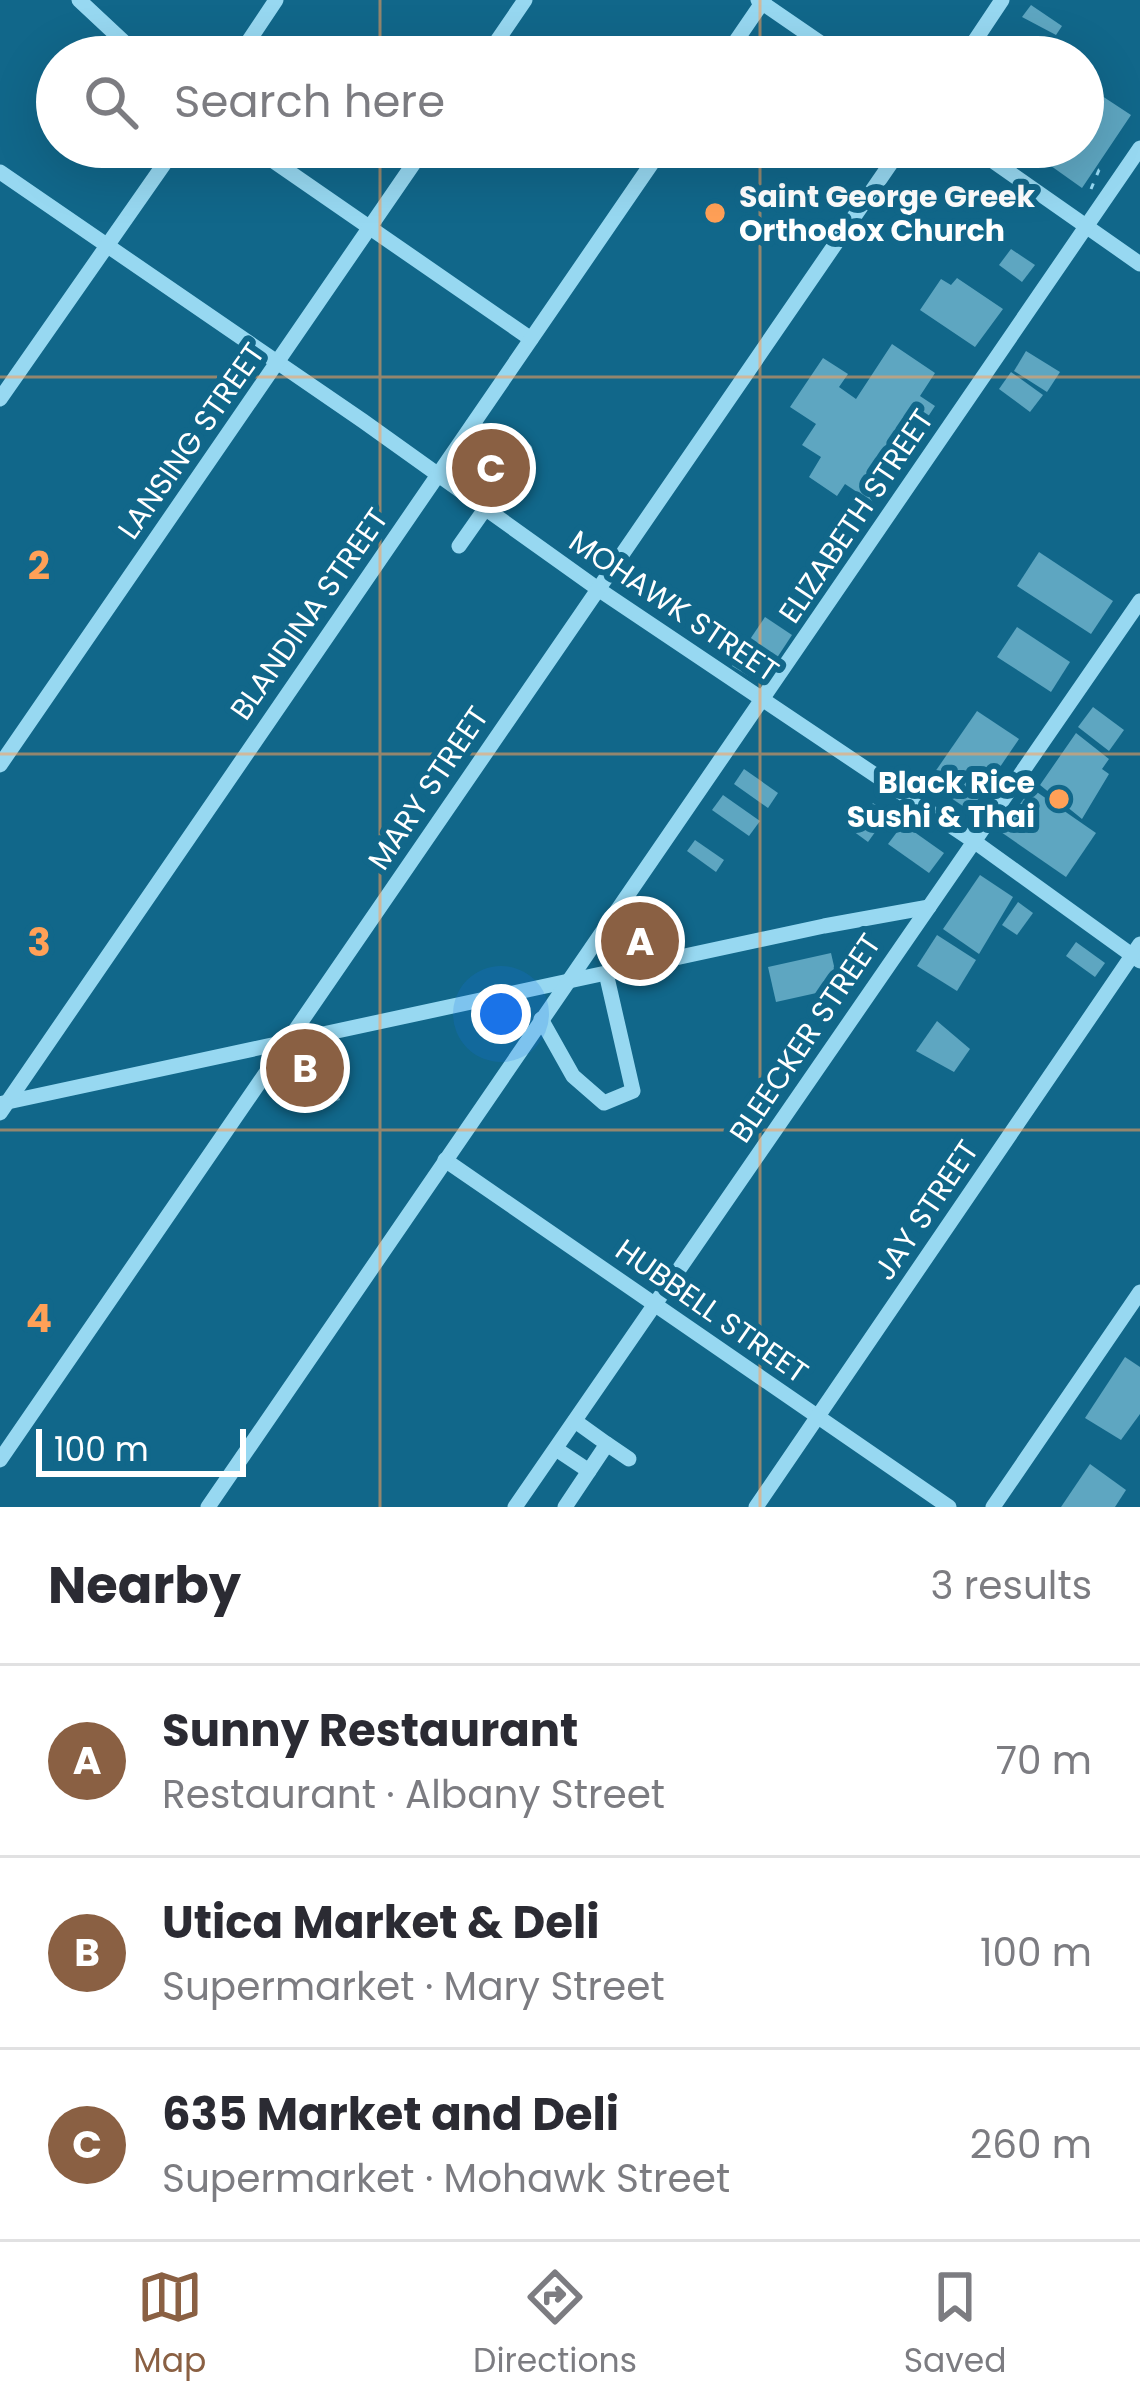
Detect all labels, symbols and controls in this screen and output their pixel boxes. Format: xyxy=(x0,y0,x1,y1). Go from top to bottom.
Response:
search box xyxy=(36,36,1104,168)
icon: search xyxy=(78,69,144,135)
text: Search here xyxy=(174,70,445,133)
place label: Saint George Greek Orthodox Church xyxy=(739,175,1036,252)
marker: Saint George Greek Orthodox Church xyxy=(702,200,728,226)
street label: LANSING STREET xyxy=(107,334,275,548)
street label: ELIZABETH STREET xyxy=(768,400,944,632)
pin: C xyxy=(452,423,530,513)
street label: BLANDINA STREET xyxy=(220,499,398,729)
street label: MOHAWK STREET xyxy=(561,520,787,692)
text: 2 xyxy=(28,538,50,593)
street label: MARY STREET xyxy=(357,698,499,878)
place label: Black Rice Sushi & Thai xyxy=(847,761,1035,838)
marker: Black Rice Sushi & Thai xyxy=(1046,786,1072,812)
pin: A xyxy=(601,896,679,986)
text: 3 xyxy=(27,915,51,970)
street label: BLEECKER STREET xyxy=(719,925,891,1151)
your location xyxy=(471,984,531,1044)
pin: B xyxy=(266,1023,344,1113)
street label: JAY STREET xyxy=(863,1131,989,1289)
street label: HUBBELL STREET xyxy=(607,1229,817,1393)
text: 4 xyxy=(26,1291,52,1346)
scale bar xyxy=(36,1423,246,1476)
text: 100 m xyxy=(54,1426,149,1473)
text: Nearby xyxy=(48,1549,241,1621)
text: 3 results xyxy=(930,1558,1092,1613)
text: Sunny Restaurant xyxy=(162,1699,578,1762)
text: A xyxy=(73,1733,101,1788)
text: 70 m xyxy=(996,1733,1092,1788)
text: Restaurant · Albany Street xyxy=(162,1767,665,1822)
text: Utica Market & Deli xyxy=(162,1891,600,1954)
text: B xyxy=(74,1925,100,1980)
text: 100 m xyxy=(980,1925,1092,1980)
text: Supermarket · Mary Street xyxy=(162,1959,665,2014)
text: 635 Market and Deli xyxy=(162,2083,619,2146)
text: C xyxy=(72,2117,102,2172)
text: 260 m xyxy=(970,2117,1092,2172)
text: Supermarket · Mohawk Street xyxy=(162,2151,730,2206)
tab: Map xyxy=(133,2264,206,2386)
tab: Directions xyxy=(473,2264,637,2386)
tab: Saved xyxy=(904,2264,1007,2386)

